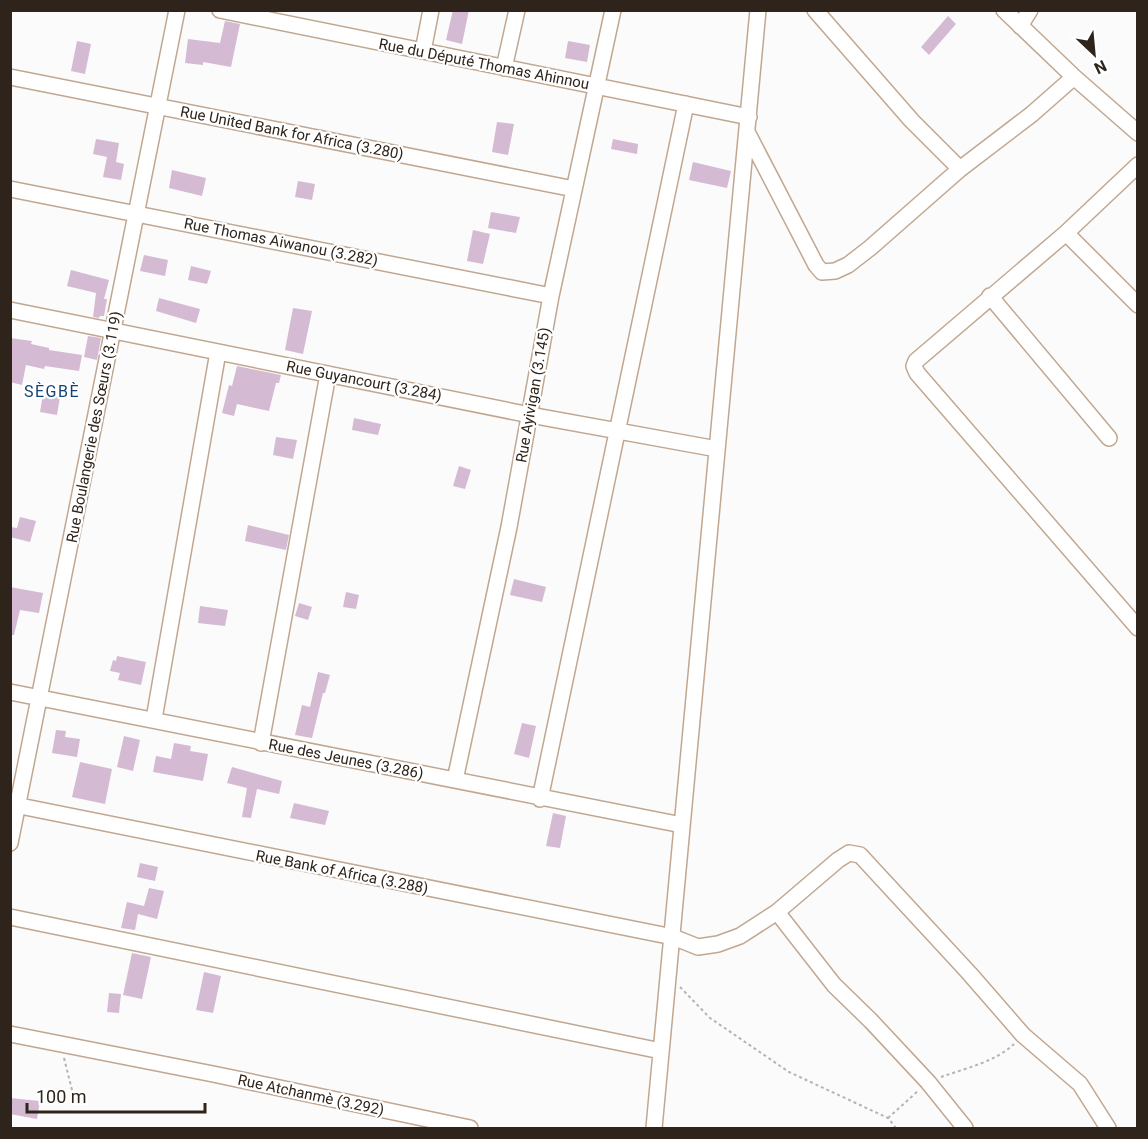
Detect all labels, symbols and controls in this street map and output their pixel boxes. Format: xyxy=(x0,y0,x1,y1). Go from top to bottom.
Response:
north arrow xyxy=(1064,24,1124,84)
street label: Rue du Député Thomas Ahinnou xyxy=(377,35,591,93)
text: N xyxy=(1091,56,1110,78)
street label: Rue United Bank for Africa (3.280) xyxy=(179,103,405,163)
street label: Rue Thomas Aiwanou (3.282) xyxy=(183,214,379,270)
street label: Rue Boulangerie des Sœurs (3.119) xyxy=(63,310,125,544)
street label: Rue Ayivigan (3.145) xyxy=(512,326,554,464)
street label: Rue Guyancourt (3.284) xyxy=(285,357,443,405)
district label: SÈGBÈ xyxy=(24,382,80,401)
street label: Rue des Jeunes (3.286) xyxy=(267,735,425,783)
street label: Rue Bank of Africa (3.288) xyxy=(254,846,430,898)
street label: Rue Atchanmè (3.292) xyxy=(236,1071,386,1119)
scale bar xyxy=(27,1076,206,1114)
text: 100 m xyxy=(36,1086,87,1107)

